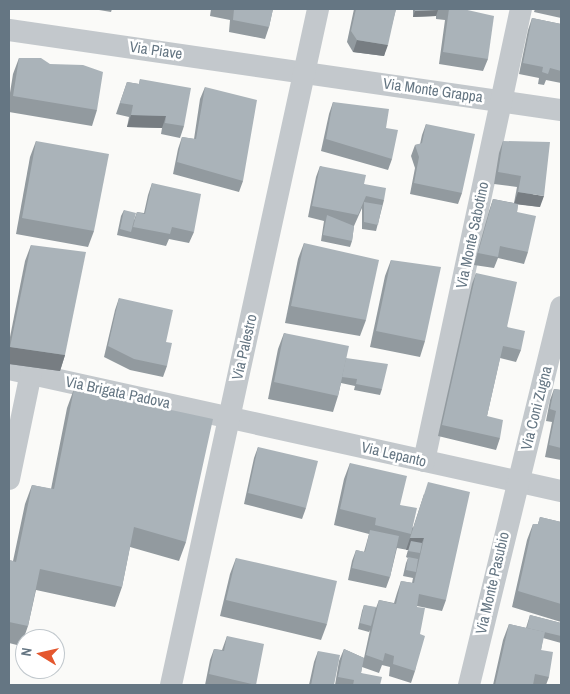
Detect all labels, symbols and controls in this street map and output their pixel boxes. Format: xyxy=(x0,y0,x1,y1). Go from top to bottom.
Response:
street label: Via Piave xyxy=(128,37,184,63)
street label: Via Monte Grappa xyxy=(382,74,484,106)
street label: Via Monte Sabotino xyxy=(452,180,492,290)
street label: Via Palestro xyxy=(228,312,260,382)
street label: Via Coni Zugna xyxy=(517,364,555,452)
street label: Via Brigata Padova xyxy=(64,372,172,412)
street label: Via Lepanto xyxy=(360,438,428,470)
street label: Via Monte Pasubio xyxy=(471,530,513,636)
north arrow xyxy=(15,629,65,679)
text: N xyxy=(17,646,36,657)

